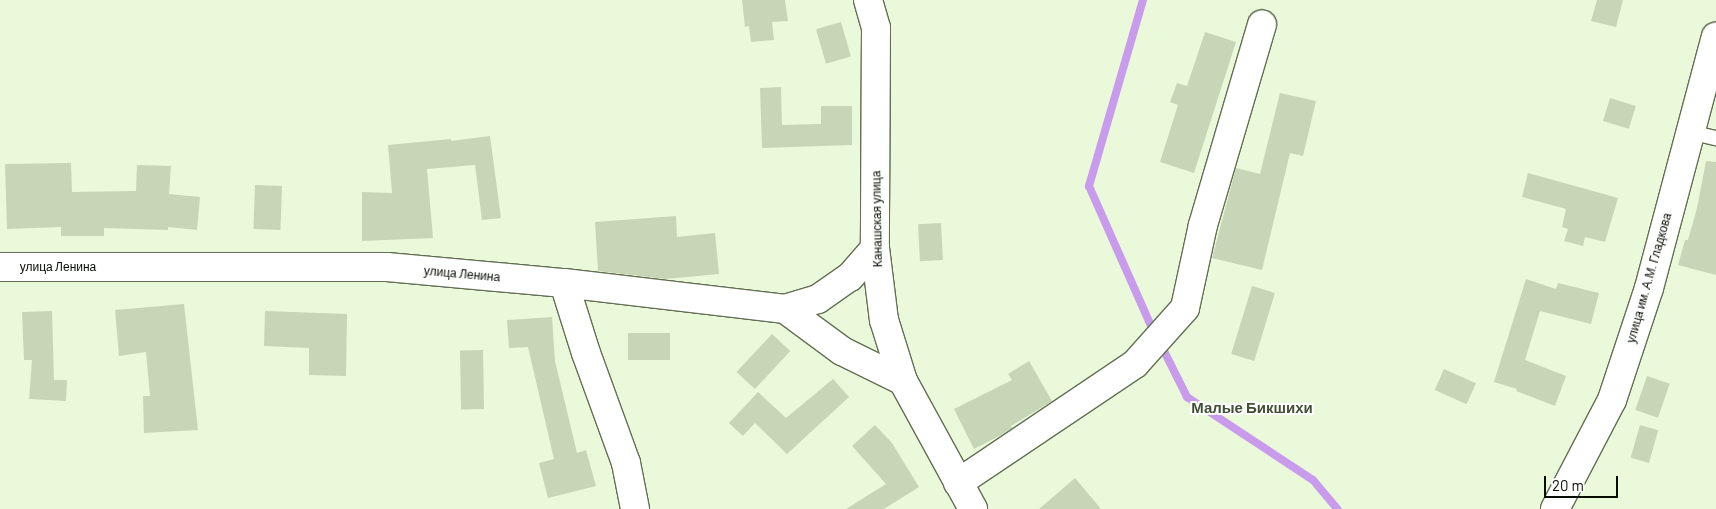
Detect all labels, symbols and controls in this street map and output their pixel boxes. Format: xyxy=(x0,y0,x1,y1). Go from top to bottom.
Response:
street label: Канашская улица xyxy=(869,171,885,267)
street label: улица им. А.М. Гладкова xyxy=(1624,211,1674,345)
street label: улица Ленина xyxy=(20,260,96,274)
street label: улица Ленина xyxy=(423,263,501,285)
district label: Малые Бикшихи xyxy=(1191,399,1313,417)
scale bar xyxy=(1546,466,1620,498)
text: 20 m xyxy=(1552,476,1584,494)

